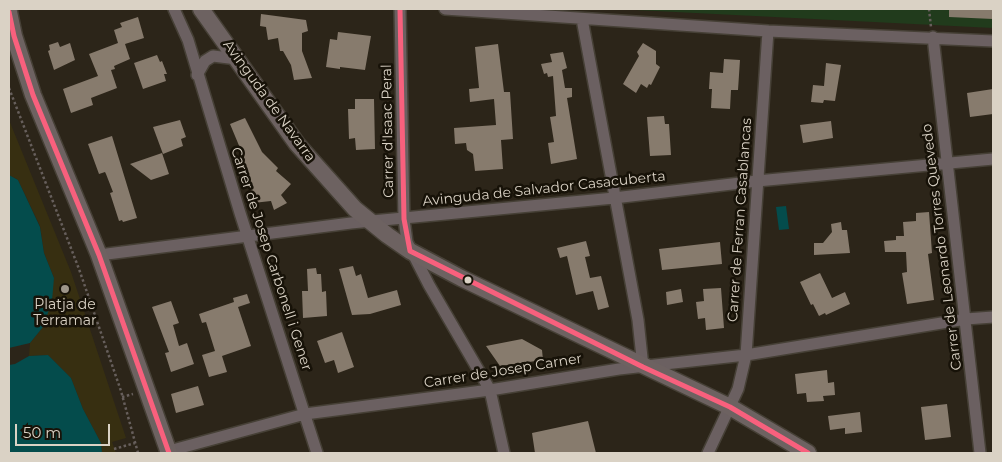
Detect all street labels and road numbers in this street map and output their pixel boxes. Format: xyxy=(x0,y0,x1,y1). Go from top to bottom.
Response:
street label: Avinguda de Navarra xyxy=(219,37,319,165)
street label: Carrer d'Isaac Peral xyxy=(378,64,398,198)
street label: Carrer de Ferran Casablancas xyxy=(724,117,756,323)
street label: Carrer de Leonardo Torres Quevedo xyxy=(919,123,965,371)
street label: Carrer de Josep Carbonell i Gener xyxy=(227,145,315,373)
street label: Avinguda de Salvador Casacuberta xyxy=(422,168,666,210)
street label: Carrer de Josep Carner xyxy=(423,350,583,392)

